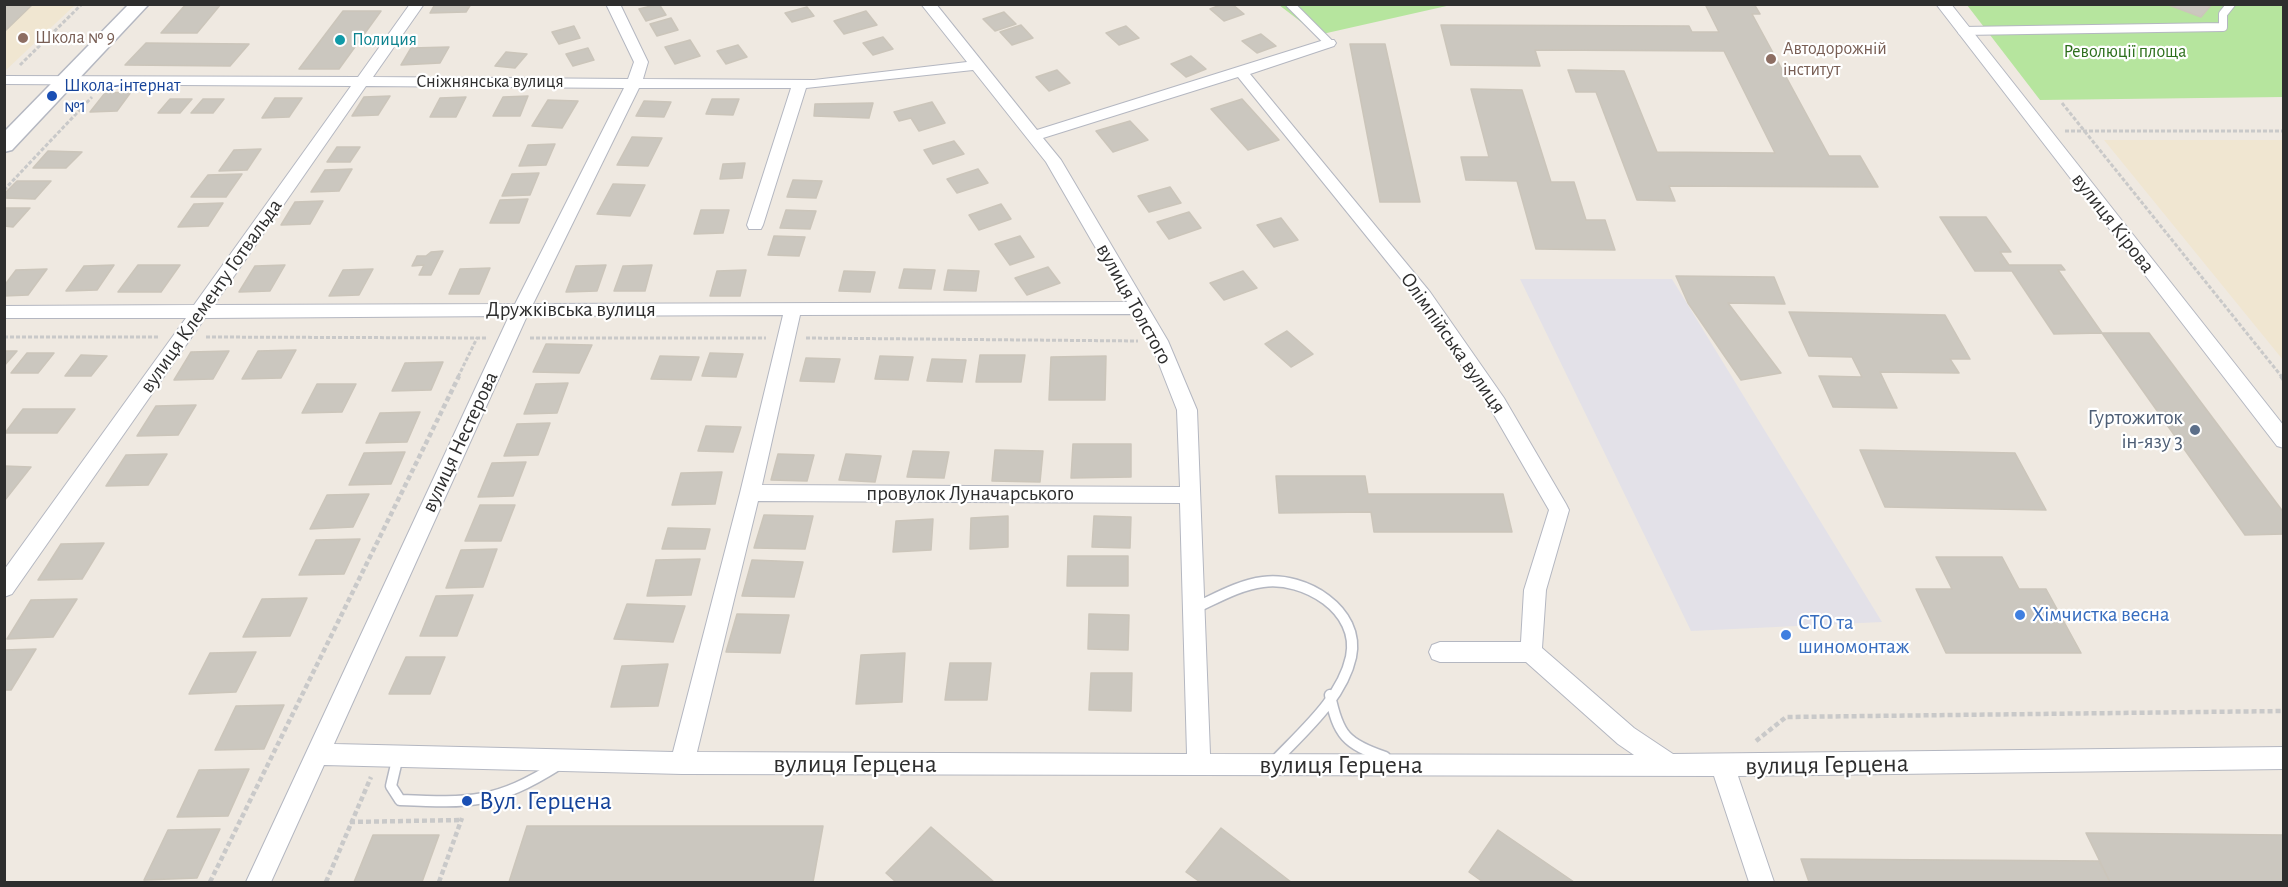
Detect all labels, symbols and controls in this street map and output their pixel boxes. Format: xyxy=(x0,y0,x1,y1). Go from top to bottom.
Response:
place label: Школа № 9 xyxy=(35,27,115,49)
place label: Полиция xyxy=(352,29,417,51)
marker: Школа № 9 xyxy=(16,31,30,45)
marker: Полиция xyxy=(333,33,347,47)
place label: Автодорожній інститут xyxy=(1783,38,1887,80)
park label: Революції площа xyxy=(2063,41,2187,63)
marker: Автодорожній інститут xyxy=(1764,52,1778,66)
street label: Сніжнянська вулиця xyxy=(416,71,564,93)
place label: Школа-інтернат №1 xyxy=(64,75,180,118)
marker: Школа-інтернат №1 xyxy=(45,89,59,103)
street label: вулиця Кірова xyxy=(2066,168,2160,278)
street label: вулиця Клементу Готвальда xyxy=(134,194,288,398)
street label: вулиця Толстого xyxy=(1090,239,1178,369)
street label: Олімпійська вулиця xyxy=(1395,267,1511,419)
street label: Дружківська вулиця xyxy=(486,297,656,323)
street label: вулиця Нестерова xyxy=(416,367,504,517)
place label: Гуртожиток ін-язу 3 xyxy=(2088,405,2183,455)
marker: Гуртожиток ін-язу 3 xyxy=(2188,423,2202,437)
street label: провулок Луначарського xyxy=(866,481,1074,507)
place label: Хімчистка весна xyxy=(2032,602,2170,628)
marker: Хімчистка весна xyxy=(2013,608,2027,622)
place label: СТО та шиномонтаж xyxy=(1798,610,1909,660)
marker: СТО та шиномонтаж xyxy=(1779,628,1793,642)
street label: вулиця Герцена xyxy=(773,748,937,780)
street label: вулиця Герцена xyxy=(1745,748,1909,782)
street label: вулиця Герцена xyxy=(1259,749,1423,781)
place label: Вул. Герцена xyxy=(479,785,612,817)
marker: Вул. Герцена xyxy=(460,794,474,808)

